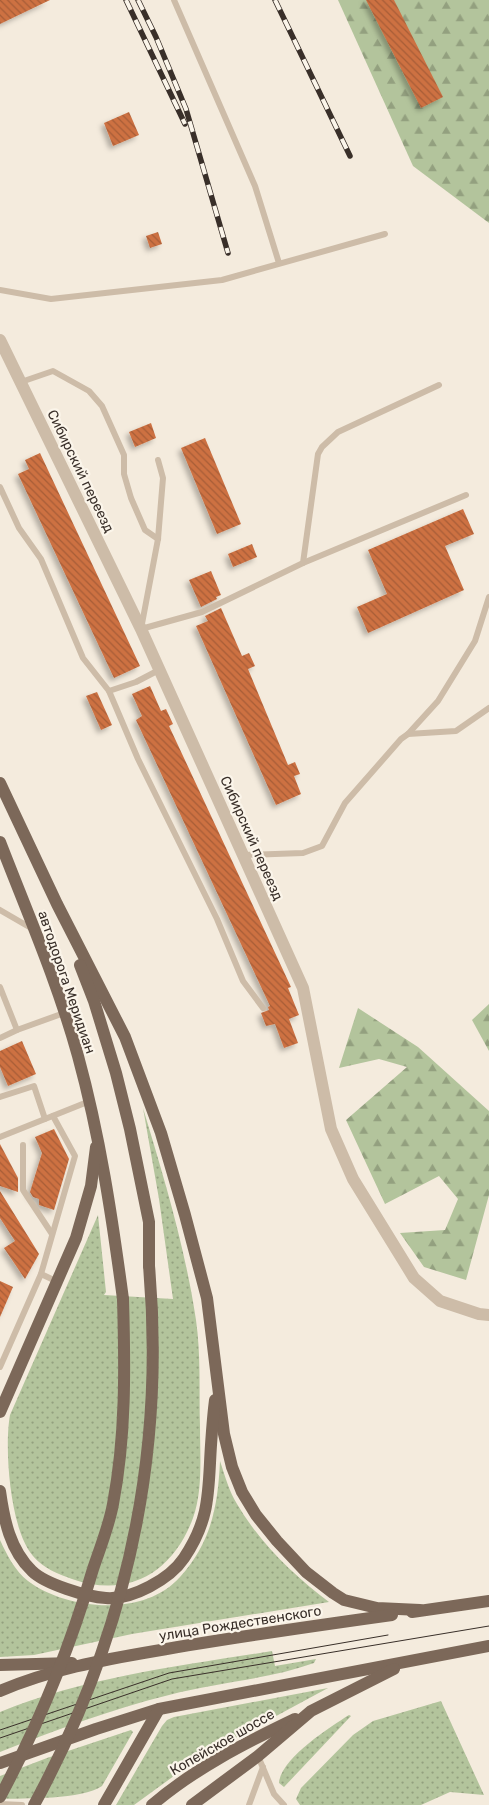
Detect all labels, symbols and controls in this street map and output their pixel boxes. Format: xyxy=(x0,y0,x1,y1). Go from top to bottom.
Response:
street label: Сибирский переезд xyxy=(43,407,118,535)
street label: Сибирский переезд xyxy=(216,773,287,903)
street label: автодорога Меридиан xyxy=(34,909,99,1056)
street label: улица Рождественского xyxy=(158,1602,322,1645)
street label: Копейское шоссе xyxy=(167,1706,278,1779)

